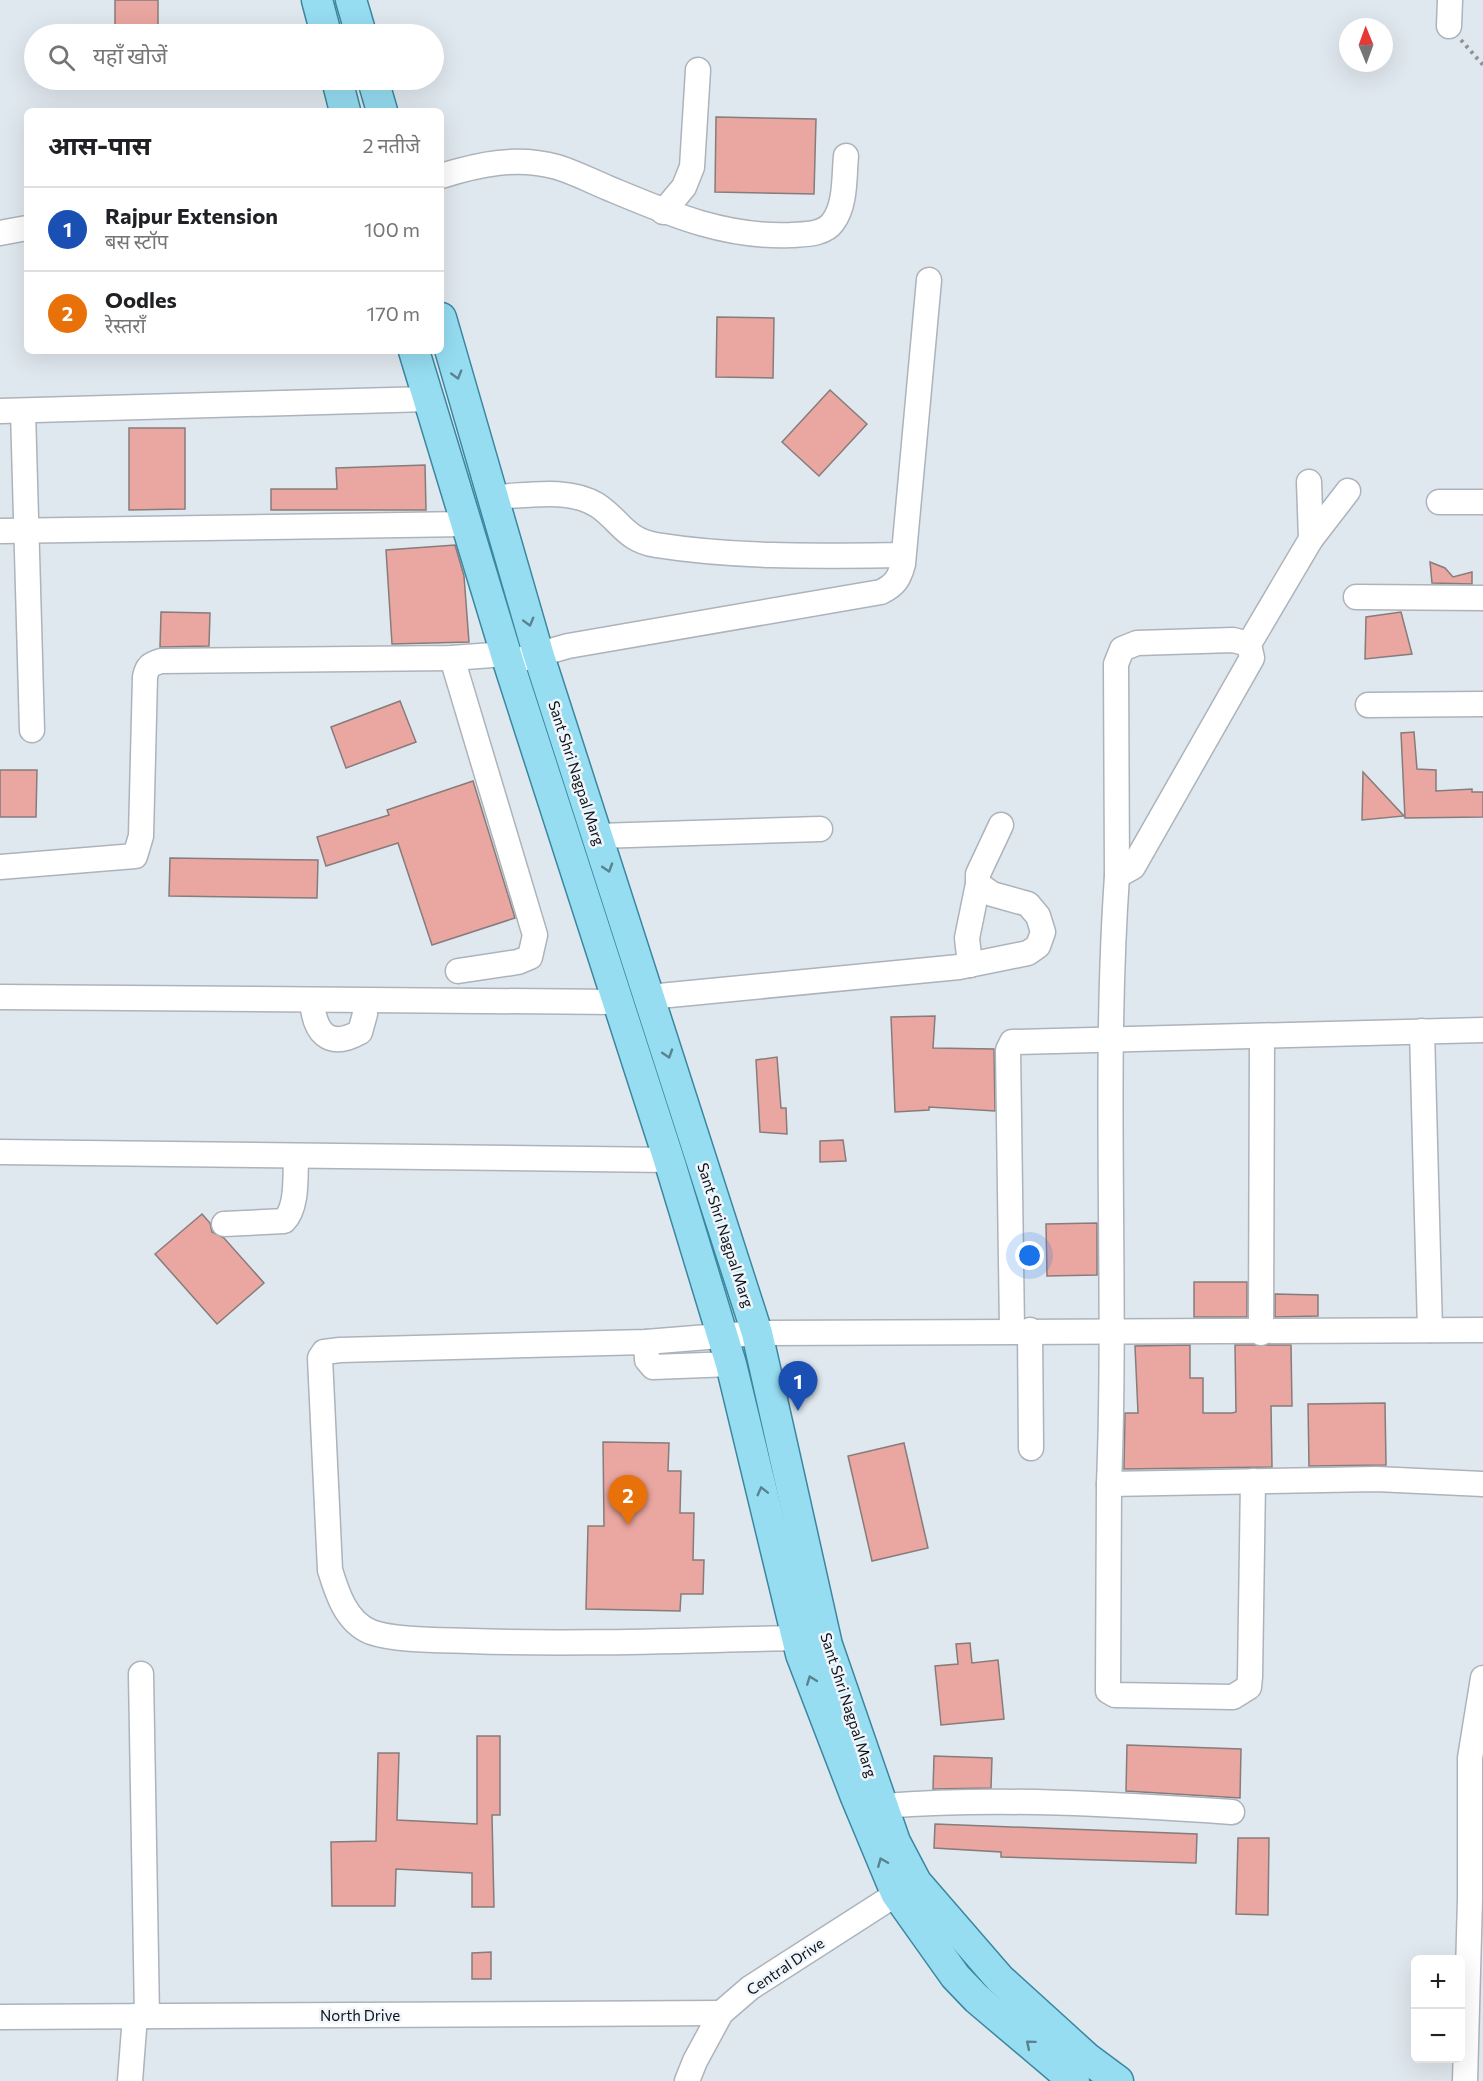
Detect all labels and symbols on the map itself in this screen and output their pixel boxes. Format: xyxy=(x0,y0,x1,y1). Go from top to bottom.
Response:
north arrow xyxy=(1339,18,1393,72)
one-way arrow xyxy=(450,369,462,380)
one-way arrow xyxy=(522,617,535,627)
street label: Sant Shri Nagpal Marg xyxy=(545,698,609,848)
one-way arrow xyxy=(601,862,613,873)
one-way arrow xyxy=(660,1048,673,1059)
street label: Sant Shri Nagpal Marg xyxy=(694,1160,758,1310)
your location xyxy=(1015,1241,1044,1270)
pin: 1 xyxy=(778,1362,818,1411)
pin: 2 xyxy=(608,1476,648,1525)
one-way arrow xyxy=(757,1487,770,1497)
street label: Sant Shri Nagpal Marg xyxy=(817,1630,881,1780)
one-way arrow xyxy=(806,1675,818,1686)
one-way arrow xyxy=(877,1857,889,1868)
street label: Central Drive xyxy=(743,1933,827,1998)
street label: North Drive xyxy=(320,2006,400,2024)
one-way arrow xyxy=(1025,2040,1036,2051)

